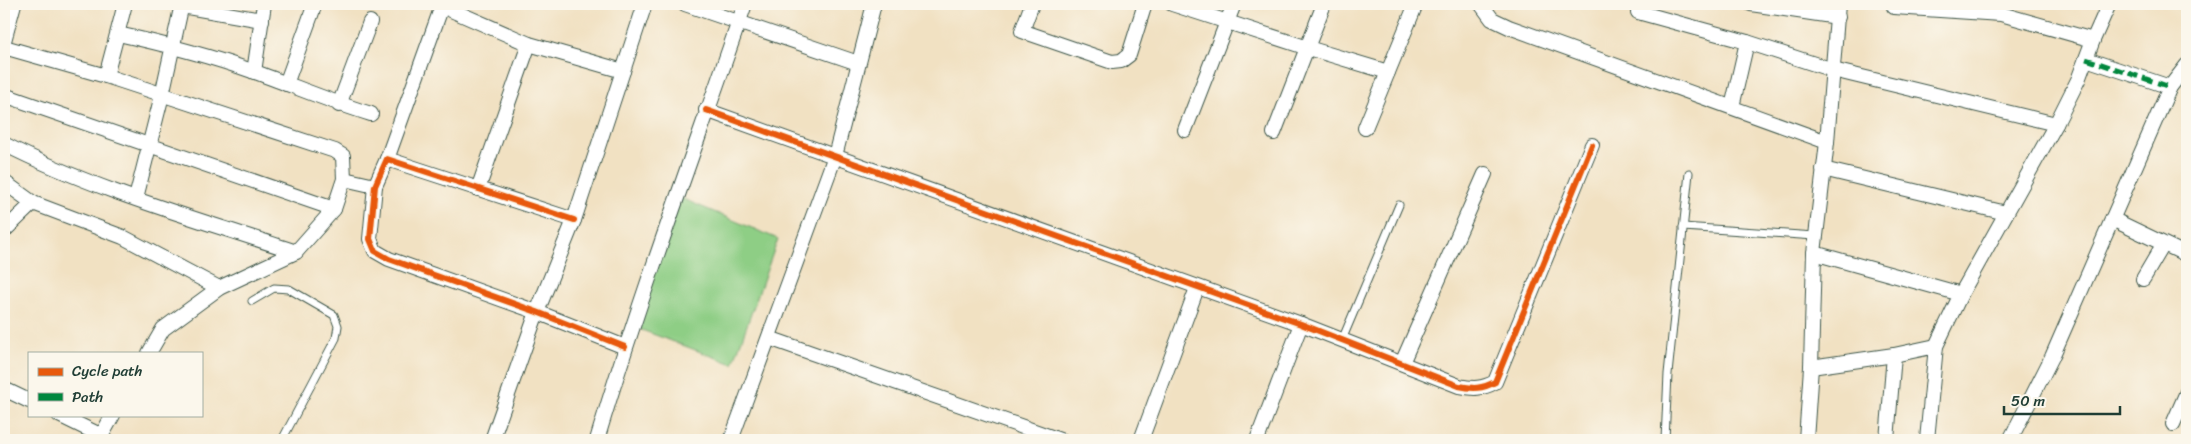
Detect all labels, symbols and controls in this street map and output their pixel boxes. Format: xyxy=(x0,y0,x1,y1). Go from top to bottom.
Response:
legend xyxy=(28,352,202,416)
text: Cycle path xyxy=(72,358,143,384)
text: Path xyxy=(72,384,103,410)
scale bar xyxy=(2004,384,2120,416)
text: 50 m xyxy=(2011,388,2046,414)

